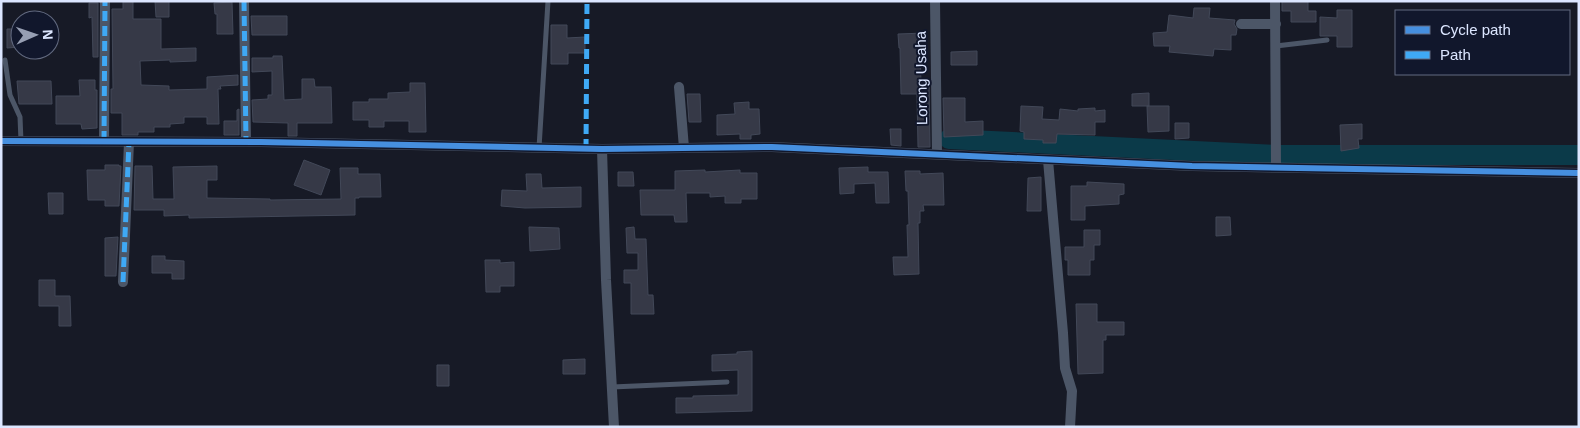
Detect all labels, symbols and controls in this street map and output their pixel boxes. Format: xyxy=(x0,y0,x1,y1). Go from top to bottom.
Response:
north arrow xyxy=(10,10,60,60)
legend xyxy=(1395,10,1570,75)
text: Cycle path xyxy=(1440,21,1511,38)
text: N xyxy=(40,29,56,40)
street label: Lorong Usaha xyxy=(912,30,930,125)
text: Path xyxy=(1440,46,1471,63)

